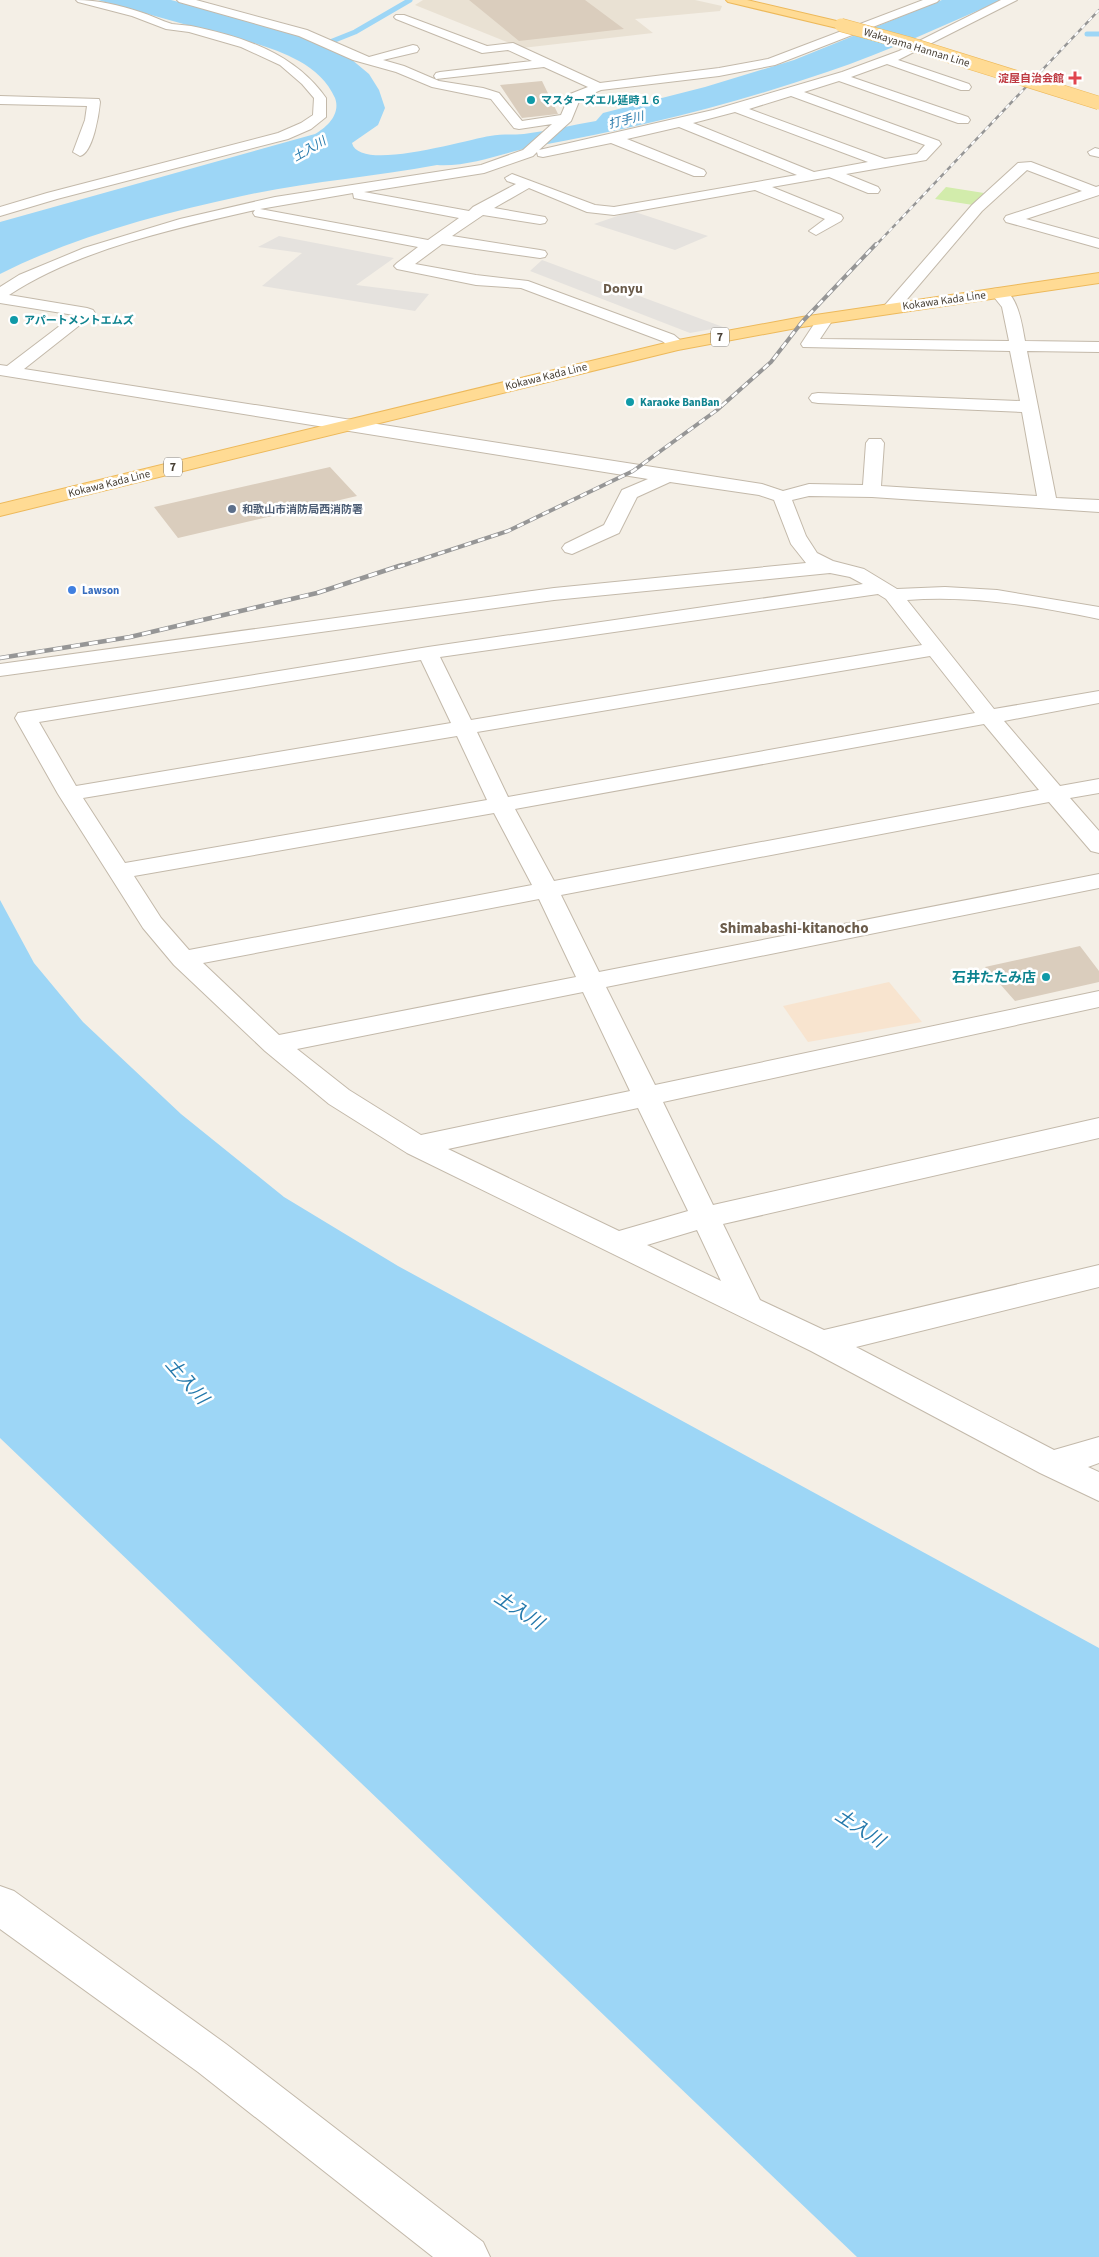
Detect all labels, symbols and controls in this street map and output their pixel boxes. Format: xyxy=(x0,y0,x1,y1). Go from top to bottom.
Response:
street label: Wakayama Hannan Line xyxy=(862,24,972,71)
place label: 淀屋自治会館 xyxy=(998,71,1064,86)
marker: 淀屋自治会館 xyxy=(1068,71,1082,85)
place label: マスターズエル延時１６ xyxy=(541,93,661,108)
marker: マスターズエル延時１６ xyxy=(525,94,537,106)
water label: 打手川 xyxy=(607,107,648,133)
water label: 土入川 xyxy=(289,132,331,166)
district label: Donyu xyxy=(603,279,643,299)
street label: Kokawa Kada Line xyxy=(901,287,987,314)
place label: アパートメントエムズ xyxy=(24,313,134,328)
marker: アパートメントエムズ xyxy=(8,314,20,326)
road number: 7 xyxy=(711,328,729,347)
street label: Kokawa Kada Line xyxy=(504,359,589,394)
place label: Karaoke BanBan xyxy=(640,395,720,410)
marker: Karaoke BanBan xyxy=(624,396,636,408)
road number: 7 xyxy=(164,458,182,477)
street label: Kokawa Kada Line xyxy=(67,466,152,501)
place label: 和歌山市消防局西消防署 xyxy=(242,502,363,517)
marker: 和歌山市消防局西消防署 xyxy=(226,503,238,515)
place label: Lawson xyxy=(82,583,119,598)
marker: Lawson xyxy=(66,584,78,596)
district label: Shimabashi-kitanocho xyxy=(720,918,869,939)
place label: 石井たたみ店 xyxy=(952,968,1036,988)
marker: 石井たたみ店 xyxy=(1040,971,1052,983)
water label: 土入川 xyxy=(159,1353,215,1411)
water label: 土入川 xyxy=(489,1585,550,1637)
water label: 土入川 xyxy=(830,1803,891,1855)

